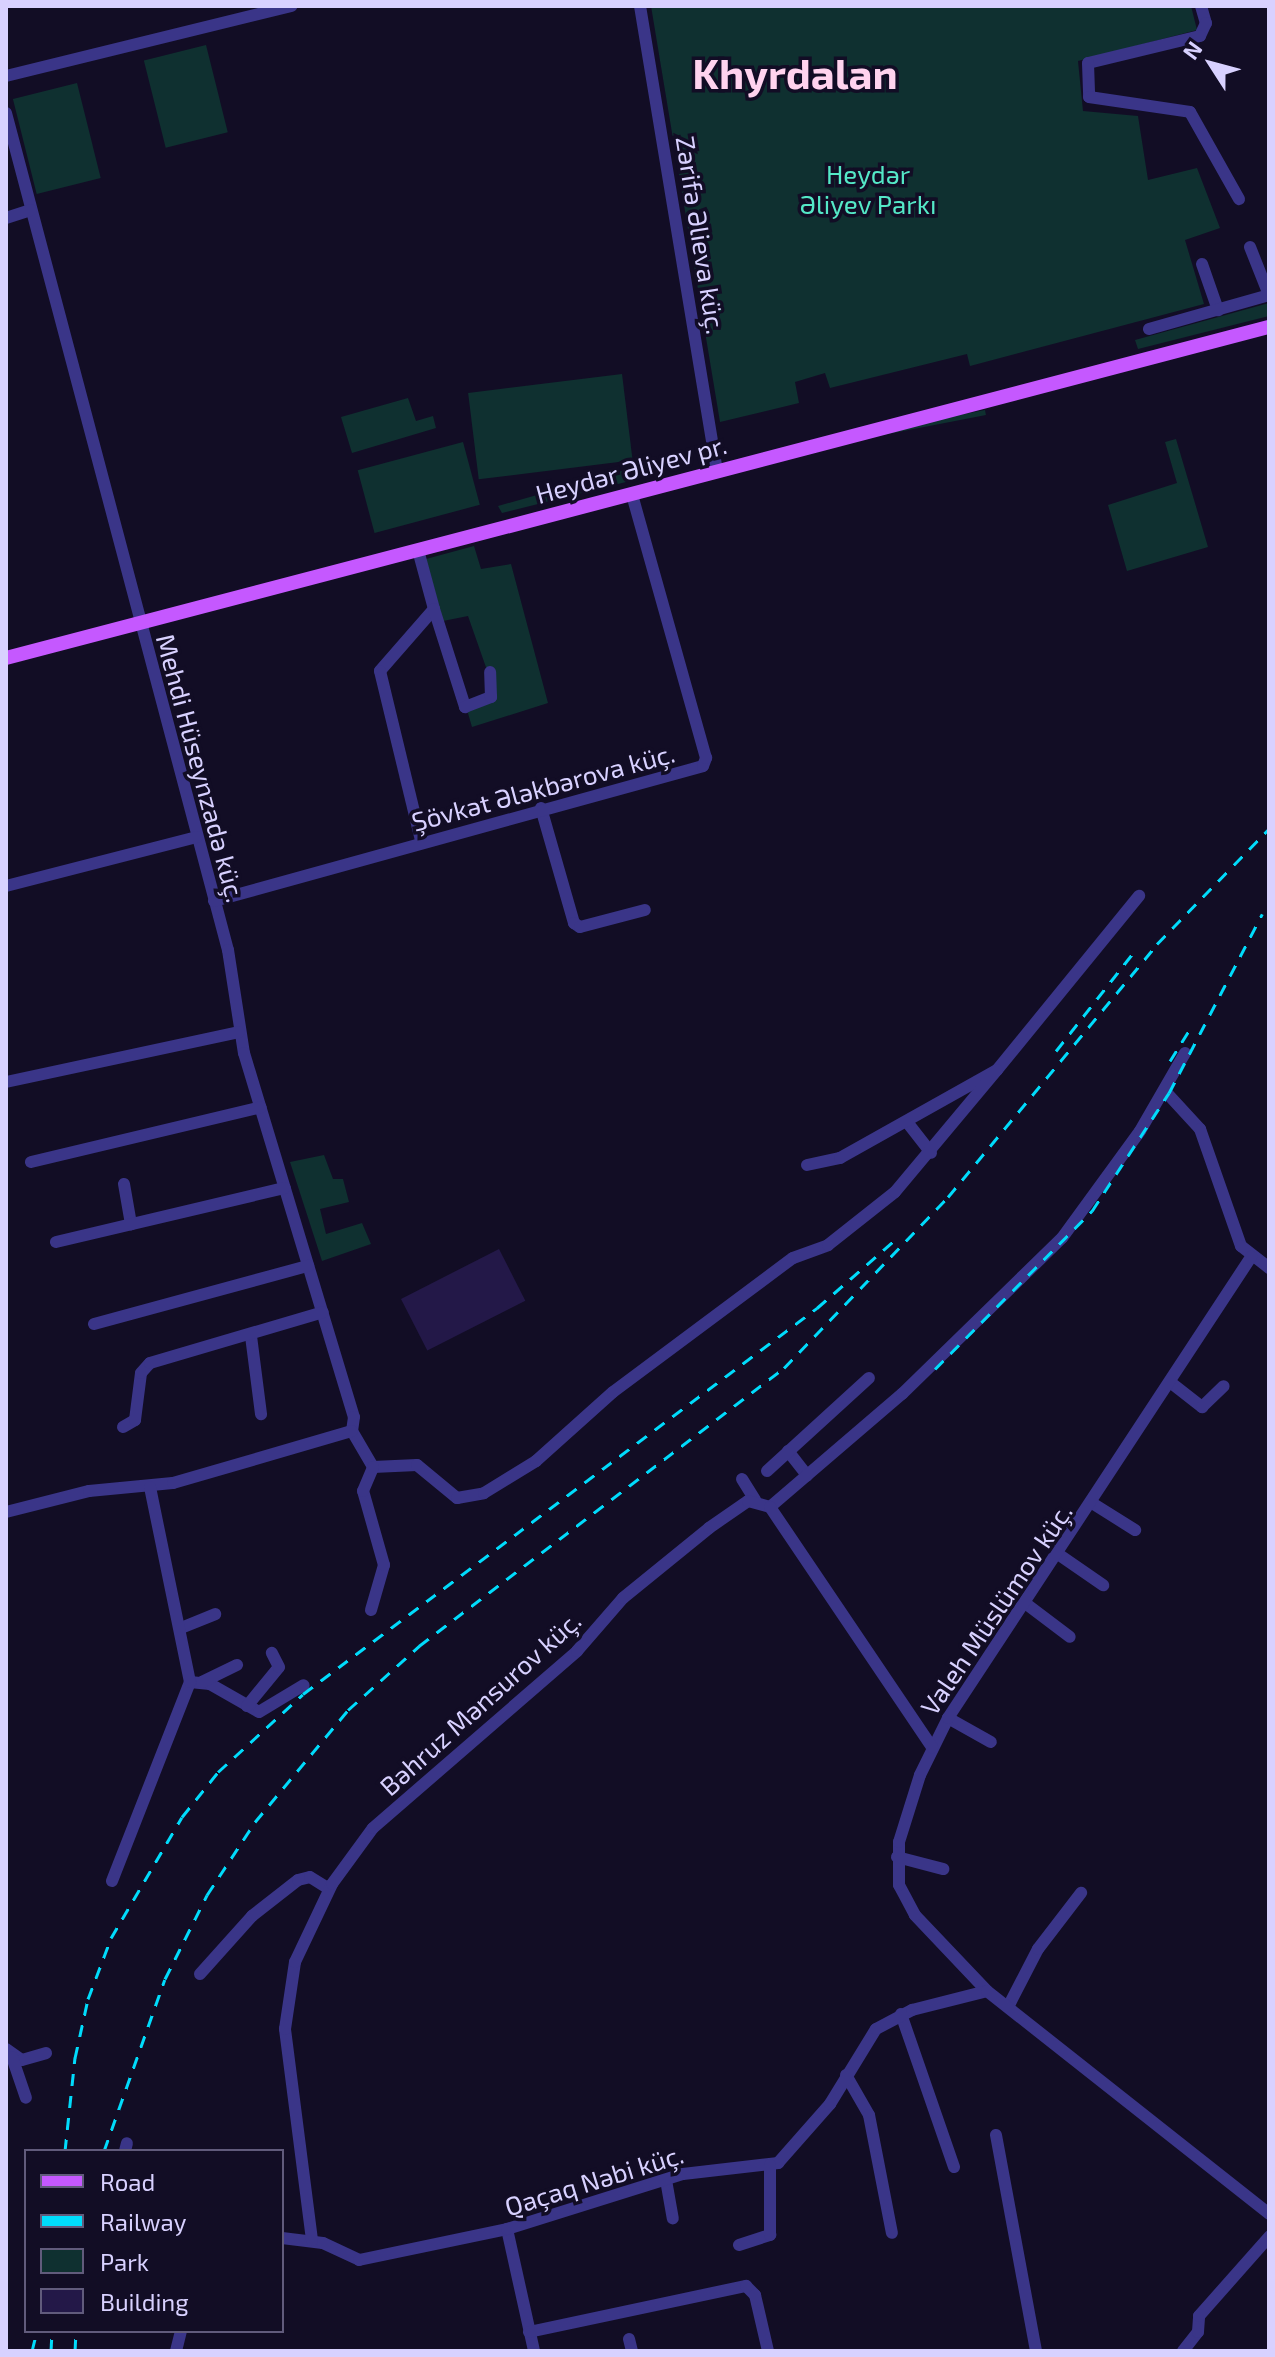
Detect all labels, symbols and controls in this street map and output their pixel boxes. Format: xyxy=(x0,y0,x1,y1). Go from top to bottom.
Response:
north arrow xyxy=(1171,24,1251,104)
text: N xyxy=(1176,36,1207,64)
district label: Khyrdalan xyxy=(692,47,898,97)
street label: Zərifə Əlieva küç. xyxy=(670,134,732,336)
park label: Heydər Əliyev Parkı xyxy=(799,158,937,220)
street label: Heydər Əliyev pr. xyxy=(531,428,731,510)
street label: Mehdi Hüseynzadə küç. xyxy=(150,631,252,905)
street label: Şövkət Ələkbərova küç. xyxy=(408,737,678,837)
street label: Valeh Müslümov küç. xyxy=(913,1497,1079,1721)
street label: Bəhruz Mənsurov küç. xyxy=(373,1604,587,1802)
street label: Qaçaq Nəbi küç. xyxy=(501,2138,687,2222)
legend xyxy=(24,2149,284,2333)
text: Road xyxy=(100,2167,155,2196)
text: Railway xyxy=(100,2207,186,2236)
text: Park xyxy=(100,2247,149,2276)
text: Building xyxy=(100,2287,189,2316)

